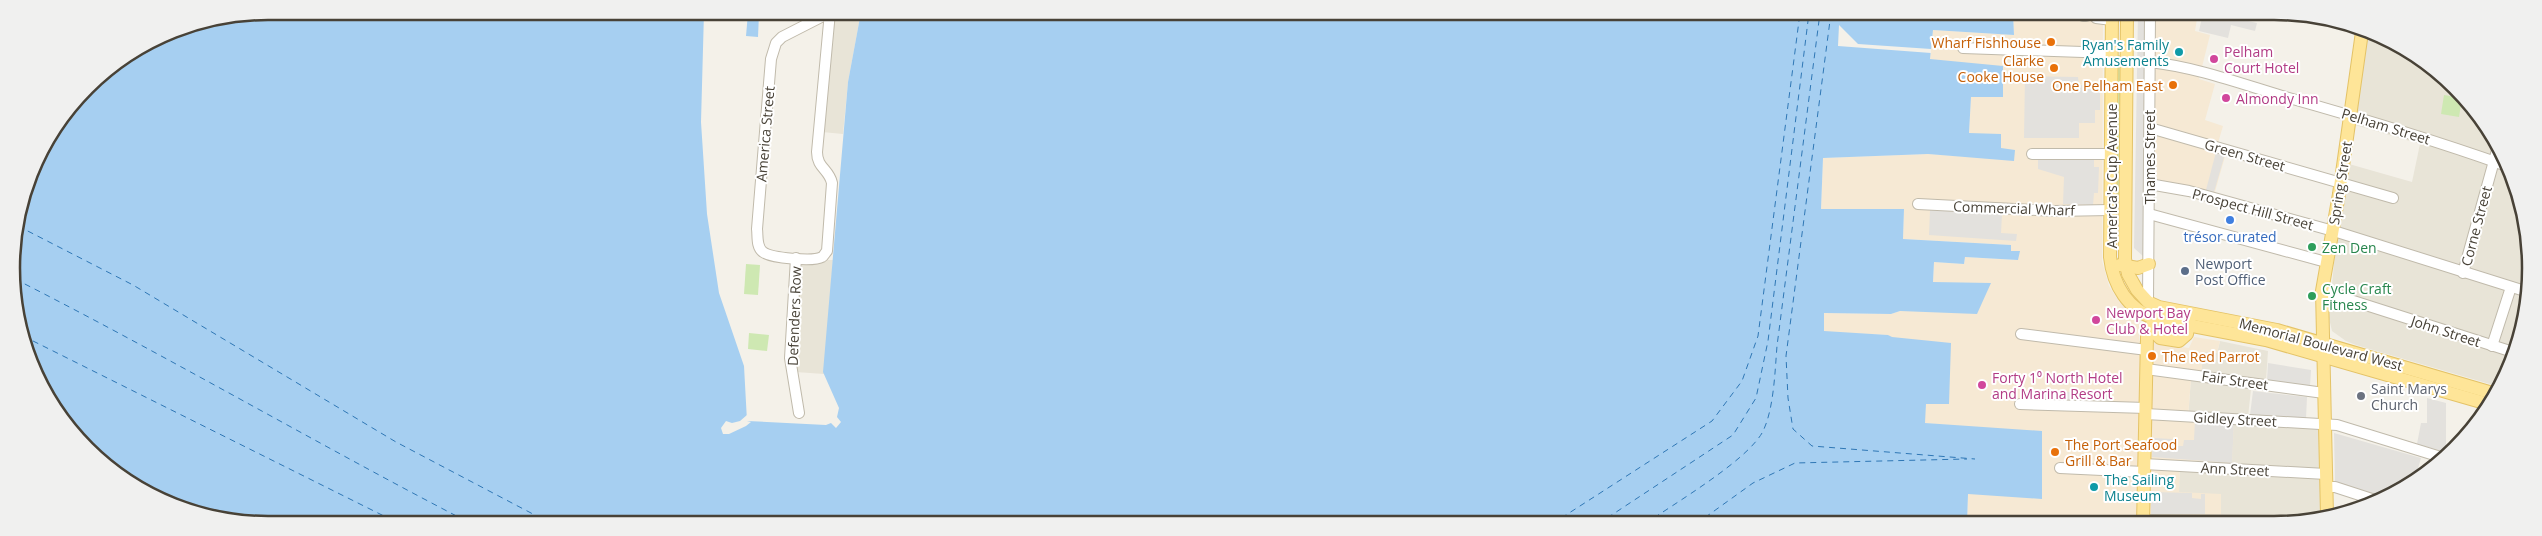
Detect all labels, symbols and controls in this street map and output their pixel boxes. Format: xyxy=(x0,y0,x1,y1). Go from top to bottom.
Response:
place label: Wharf Fishhouse xyxy=(1931,33,2041,52)
place label: Ryan's Family Amusements xyxy=(2082,35,2170,70)
marker: Wharf Fishhouse xyxy=(2045,36,2057,48)
place label: Pelham Court Hotel xyxy=(2224,42,2299,77)
marker: Ryan's Family Amusements xyxy=(2173,46,2185,58)
place label: Clarke Cooke House xyxy=(1958,51,2044,86)
marker: Pelham Court Hotel xyxy=(2208,53,2220,65)
marker: Clarke Cooke House xyxy=(2048,62,2060,74)
place label: One Pelham East xyxy=(2052,76,2163,95)
marker: One Pelham East xyxy=(2167,79,2179,91)
street label: America Street xyxy=(751,85,779,183)
place label: Almondy Inn xyxy=(2236,89,2319,108)
marker: Almondy Inn xyxy=(2220,92,2232,104)
street label: America's Cup Avenue xyxy=(2102,103,2121,249)
street label: Pelham Street xyxy=(2339,103,2433,149)
street label: Thames Street xyxy=(2140,110,2159,204)
street label: Green Street xyxy=(2203,134,2287,176)
street label: Spring Street xyxy=(2324,140,2356,226)
street label: Prospect Hill Street xyxy=(2190,184,2316,234)
street label: Corne Street xyxy=(2456,184,2496,268)
street label: Commercial Wharf xyxy=(1953,196,2076,220)
marker: trésor curated xyxy=(2224,214,2236,226)
place label: trésor curated xyxy=(2183,227,2277,246)
place label: Zen Den xyxy=(2322,238,2377,257)
marker: Zen Den xyxy=(2306,241,2318,253)
place label: Newport Post Office xyxy=(2195,254,2266,289)
marker: Newport Post Office xyxy=(2179,265,2191,277)
street label: Defenders Row xyxy=(783,266,805,366)
place label: Cycle Craft Fitness xyxy=(2322,279,2392,314)
marker: Cycle Craft Fitness xyxy=(2306,290,2318,302)
place label: Newport Bay Club & Hotel xyxy=(2106,303,2191,338)
street label: John Street xyxy=(2407,310,2483,351)
street label: Memorial Boulevard West xyxy=(2237,313,2405,375)
marker: Newport Bay Club & Hotel xyxy=(2090,314,2102,326)
place label: The Red Parrot xyxy=(2162,347,2260,366)
marker: The Red Parrot xyxy=(2146,350,2158,362)
street label: Fair Street xyxy=(2201,366,2270,394)
place label: Forty 1⁰ North Hotel and Marina Resort xyxy=(1992,368,2123,403)
marker: Forty 1⁰ North Hotel and Marina Resort xyxy=(1976,379,1988,391)
place label: Saint Marys Church xyxy=(2371,379,2447,414)
marker: Saint Marys Church xyxy=(2355,390,2367,402)
street label: Gidley Street xyxy=(2193,407,2277,431)
place label: The Port Seafood Grill & Bar xyxy=(2065,435,2177,470)
marker: The Port Seafood Grill & Bar xyxy=(2049,446,2061,458)
street label: Ann Street xyxy=(2200,458,2270,480)
place label: The Sailing Museum xyxy=(2104,470,2174,505)
marker: The Sailing Museum xyxy=(2088,481,2100,493)

